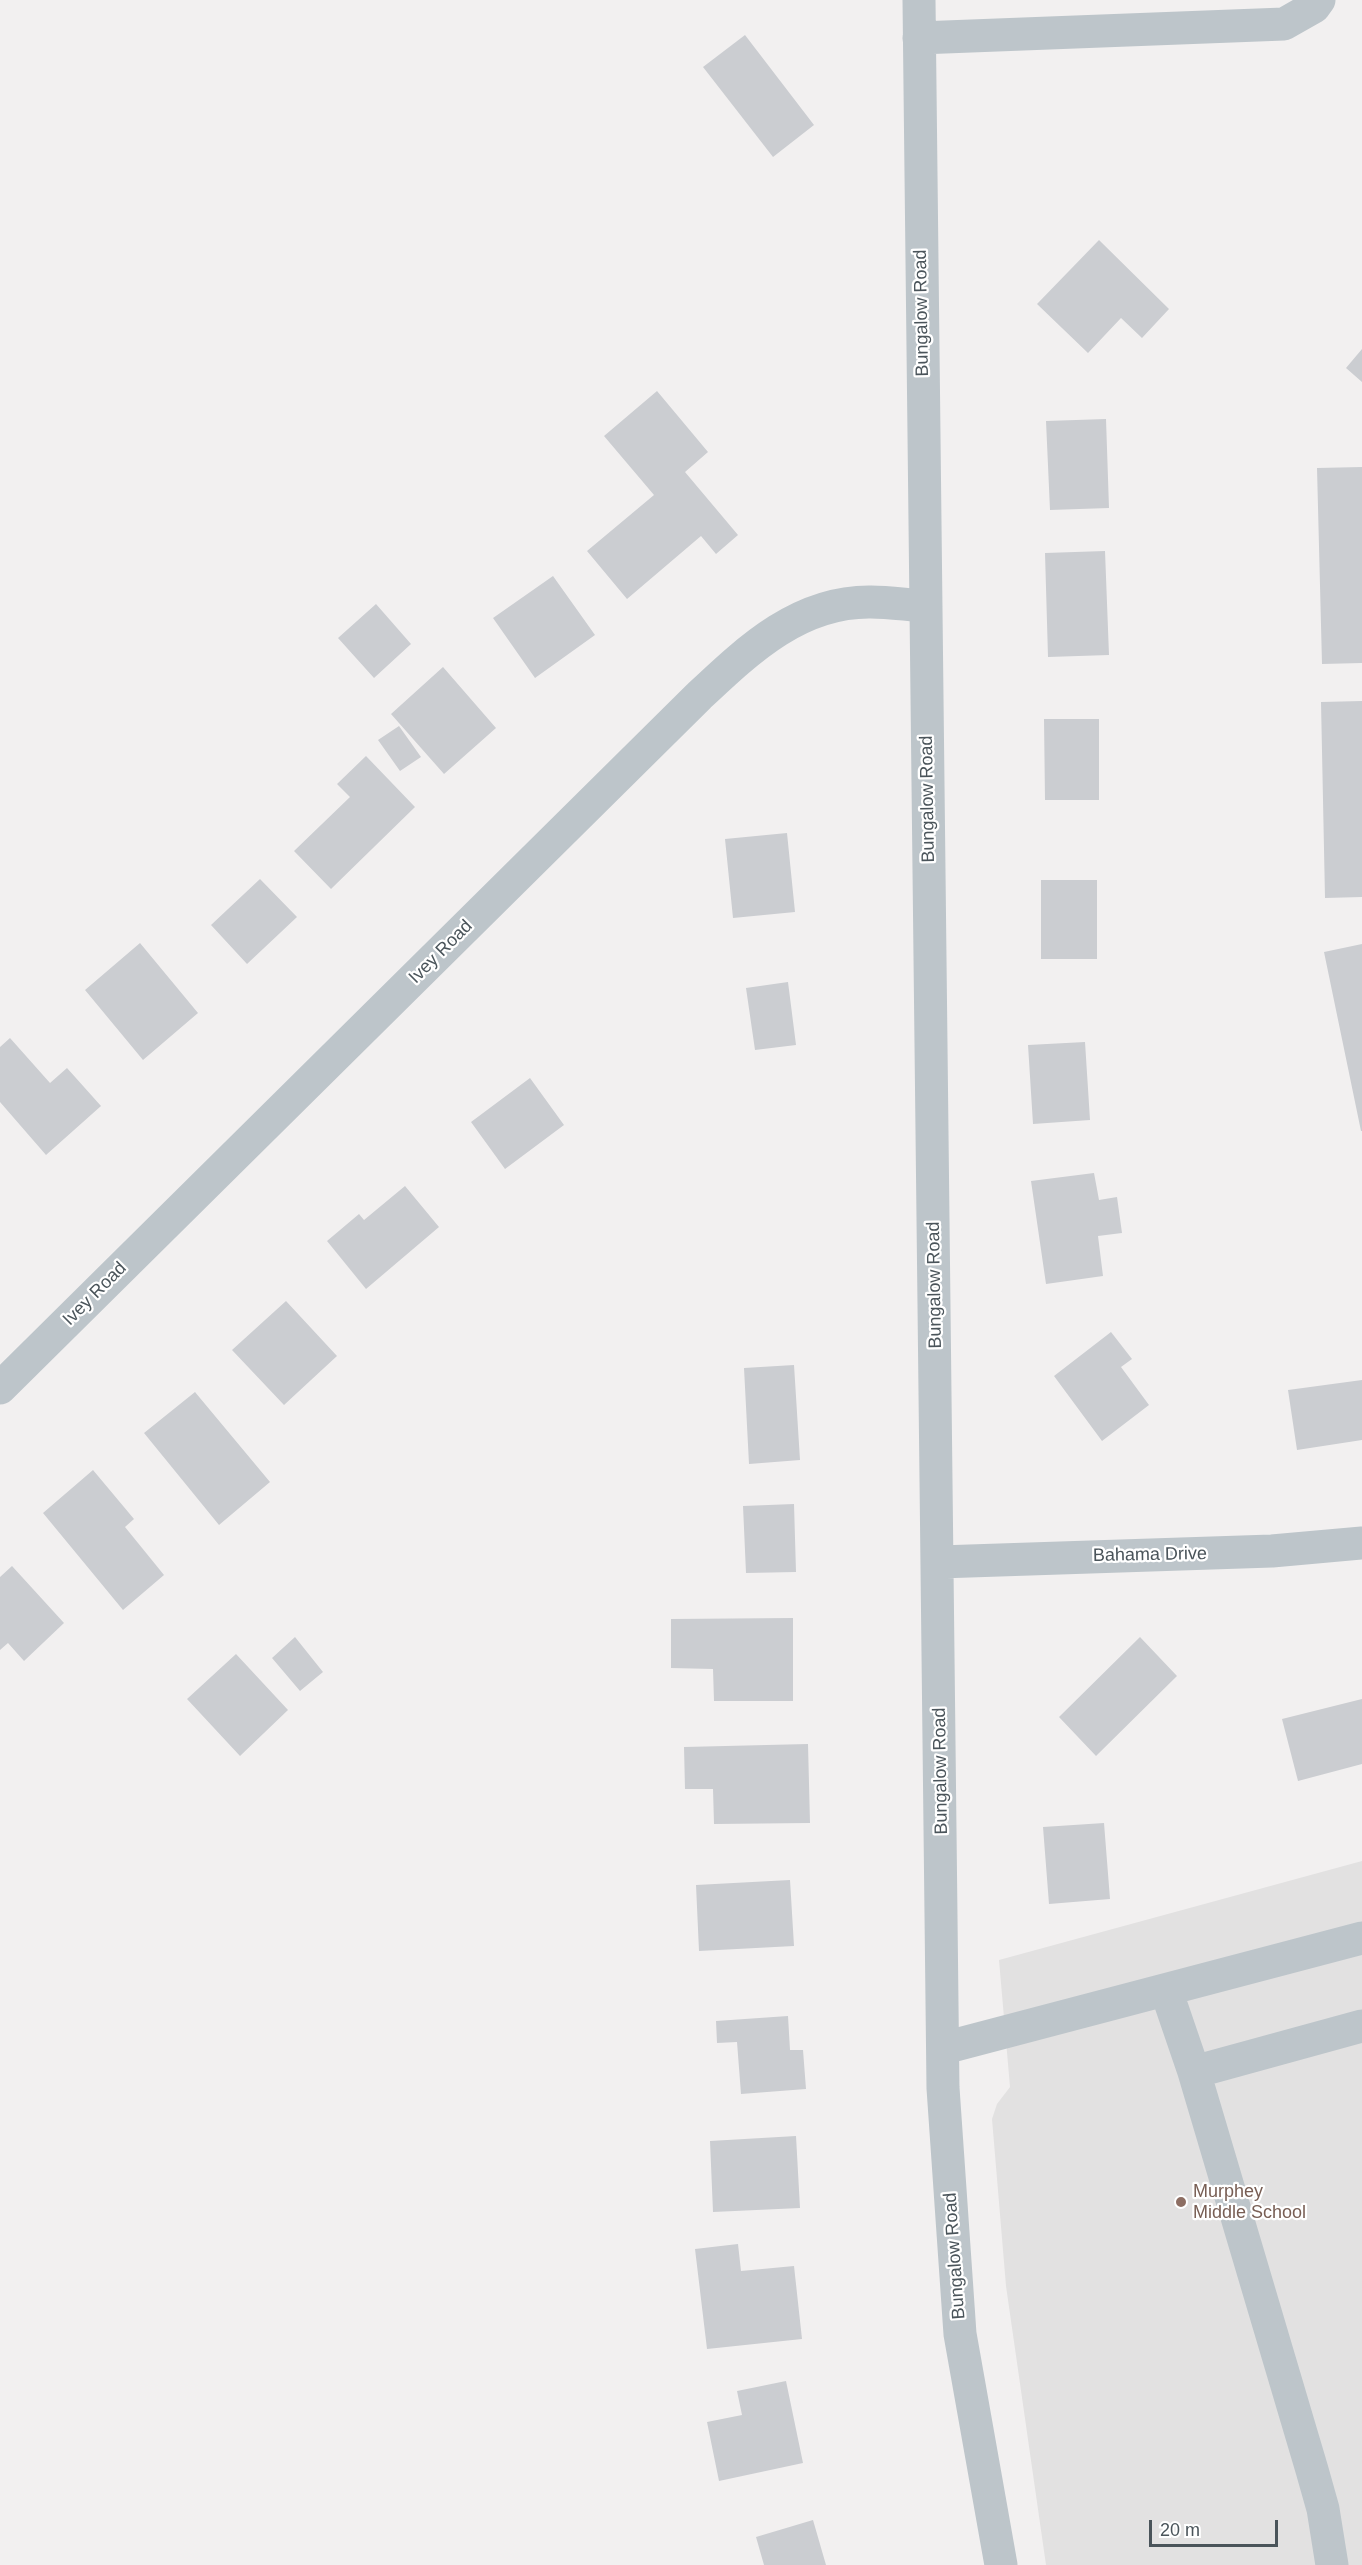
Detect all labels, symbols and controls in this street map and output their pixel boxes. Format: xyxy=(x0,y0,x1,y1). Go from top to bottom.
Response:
street label: Bungalow Road xyxy=(910,249,934,377)
street label: Bungalow Road xyxy=(916,735,940,863)
street label: Ivey Road xyxy=(405,916,477,988)
street label: Bungalow Road xyxy=(923,1221,947,1349)
street label: Ivey Road xyxy=(59,1258,131,1330)
street label: Bahama Drive xyxy=(1093,1543,1207,1567)
street label: Bungalow Road xyxy=(929,1707,953,1835)
place label: Murphey Middle School xyxy=(1193,2181,1306,2224)
street label: Bungalow Road xyxy=(940,2192,970,2320)
marker: Murphey Middle School xyxy=(1174,2195,1188,2209)
scale bar xyxy=(1152,2508,1281,2546)
text: 20 m xyxy=(1160,2520,1200,2540)

